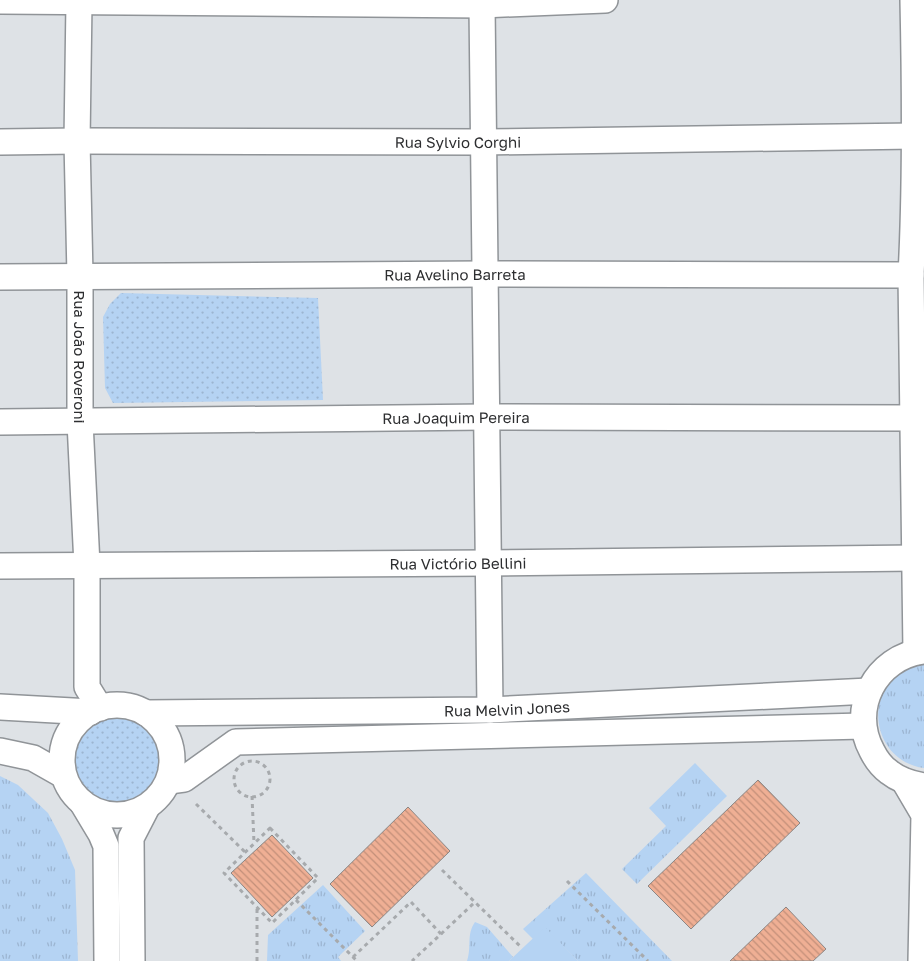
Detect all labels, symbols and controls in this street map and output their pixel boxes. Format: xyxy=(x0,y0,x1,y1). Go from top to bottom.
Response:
street label: Rua Sylvio Corghi xyxy=(395,132,521,151)
street label: Rua Avelino Barreta xyxy=(384,265,526,284)
street label: Rua João Roveroni xyxy=(71,290,89,424)
street label: Rua Joaquim Pereira xyxy=(382,408,530,427)
street label: Rua Victório Bellini xyxy=(389,554,527,573)
street label: Rua Melvin Jones xyxy=(444,697,570,719)

